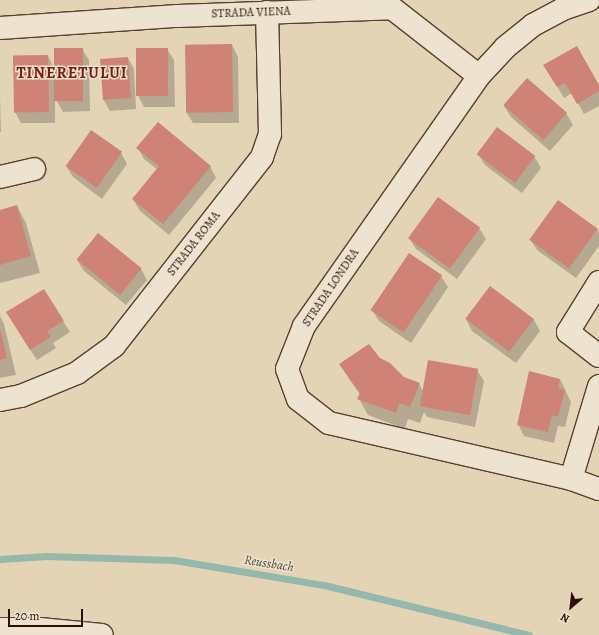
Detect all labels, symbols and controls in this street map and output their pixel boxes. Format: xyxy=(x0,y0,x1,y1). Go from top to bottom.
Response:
street label: STRADA VIENA xyxy=(211,4,291,22)
district label: TINERETULUI xyxy=(16,63,128,83)
street label: STRADA ROMA xyxy=(164,209,224,279)
street label: STRADA LONDRA xyxy=(300,246,362,330)
water label: Reussbach xyxy=(243,552,295,576)
north arrow xyxy=(551,587,591,627)
scale bar xyxy=(10,601,85,627)
text: 20 m xyxy=(15,608,39,624)
text: N xyxy=(558,610,572,627)

